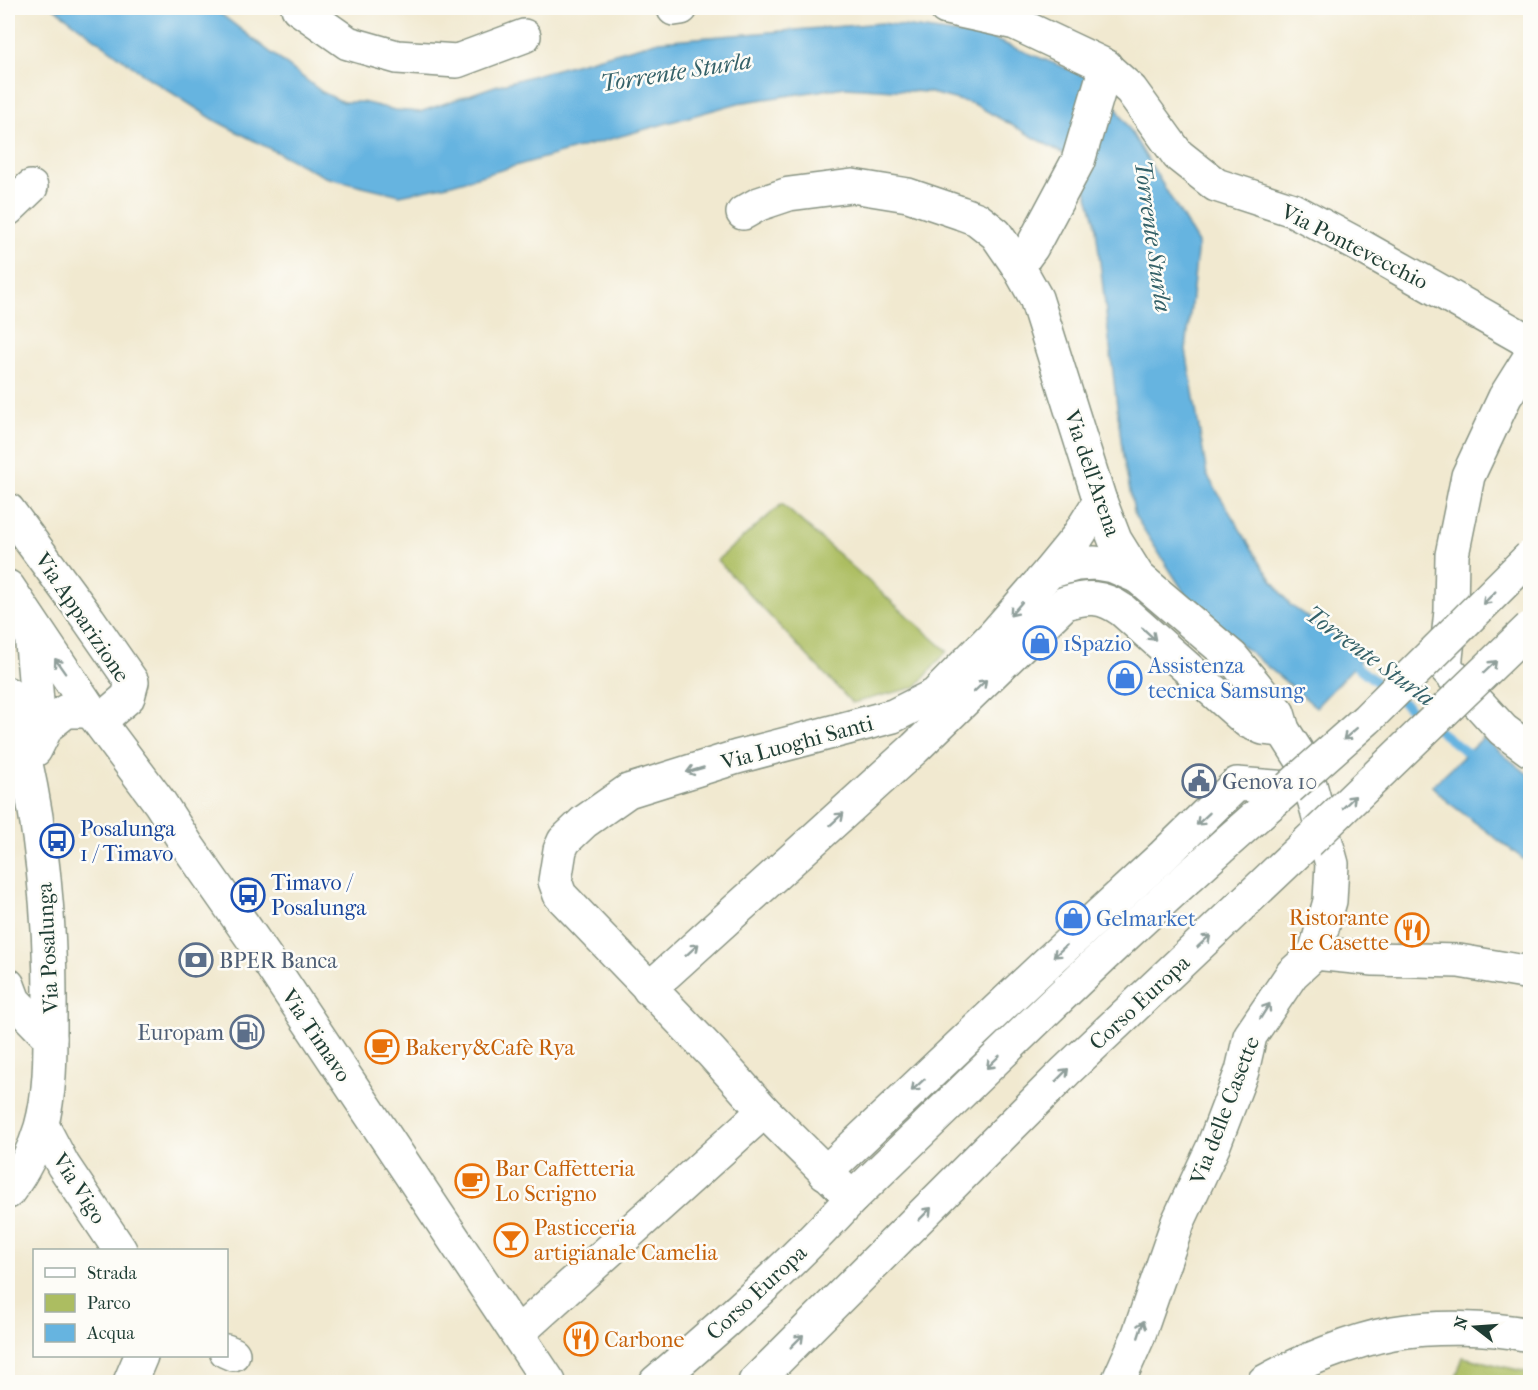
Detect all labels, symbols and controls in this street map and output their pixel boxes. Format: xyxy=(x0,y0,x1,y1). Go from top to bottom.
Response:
water label: Torrente Sturla xyxy=(598,46,754,98)
water label: Torrente Sturla xyxy=(1128,158,1178,314)
street label: Via Pontevecchio xyxy=(1276,198,1432,295)
street label: Via dell'Arena xyxy=(1058,406,1126,541)
street label: Via Apparizione xyxy=(29,547,135,687)
one-way arrow xyxy=(1482,590,1496,605)
water label: Torrente Sturla xyxy=(1300,600,1440,712)
one-way arrow xyxy=(1009,602,1023,617)
shop icon: 1Spazio xyxy=(1022,625,1058,661)
one-way arrow xyxy=(1141,627,1156,641)
place label: 1Spazio xyxy=(1063,631,1132,657)
place label: Assistenza tecnica Samsung xyxy=(1147,653,1305,704)
one-way arrow xyxy=(54,658,66,675)
shop icon: Assistenza tecnica Samsung xyxy=(1107,660,1143,696)
one-way arrow xyxy=(1483,660,1498,674)
one-way arrow xyxy=(972,678,987,693)
street label: Via Luoghi Santi xyxy=(717,710,877,776)
one-way arrow xyxy=(1343,727,1358,741)
public building icon: Genova 10 xyxy=(1181,763,1217,799)
one-way arrow xyxy=(686,765,705,776)
place label: Genova 10 xyxy=(1222,769,1317,795)
one-way arrow xyxy=(1342,795,1357,809)
one-way arrow xyxy=(1196,811,1211,825)
one-way arrow xyxy=(829,812,844,826)
place label: Posalunga 1 / Timavo xyxy=(80,816,176,867)
bus stop icon: Posalunga 1 / Timavo xyxy=(39,823,75,859)
place label: Timavo / Posalunga xyxy=(271,870,367,921)
bus stop icon: Timavo / Posalunga xyxy=(230,877,266,913)
street label: Via Posalunga xyxy=(32,881,64,1015)
shop icon: Gelmarket xyxy=(1055,900,1091,936)
place label: Ristorante Le Casette xyxy=(1289,905,1389,956)
place label: Gelmarket xyxy=(1096,906,1196,932)
restaurant icon: Ristorante Le Casette xyxy=(1394,912,1430,948)
one-way arrow xyxy=(1196,934,1211,948)
bank icon: BPER Banca xyxy=(178,942,214,978)
one-way arrow xyxy=(685,943,700,957)
one-way arrow xyxy=(1053,944,1068,958)
place label: BPER Banca xyxy=(219,948,338,974)
street label: Corso Europa xyxy=(1084,949,1196,1056)
street label: Via Timavo xyxy=(275,983,357,1087)
one-way arrow xyxy=(1259,1003,1272,1020)
fuel station icon: Europam xyxy=(229,1014,265,1050)
place label: Europam xyxy=(137,1020,225,1046)
cafe icon: Bakery&Cafè Rya xyxy=(364,1029,400,1065)
street label: Via delle Casette xyxy=(1184,1032,1265,1189)
place label: Bakery&Cafè Rya xyxy=(405,1035,576,1061)
one-way arrow xyxy=(986,1055,1001,1069)
one-way arrow xyxy=(1055,1068,1070,1082)
one-way arrow xyxy=(911,1078,926,1092)
street label: Via Vigo xyxy=(46,1147,112,1229)
place label: Bar Caffetteria Lo Scrigno xyxy=(495,1156,636,1207)
cafe icon: Bar Caffetteria Lo Scrigno xyxy=(454,1163,490,1199)
one-way arrow xyxy=(918,1206,933,1221)
place label: Pasticceria artigianale Camelia xyxy=(534,1215,718,1266)
bar icon: Pasticceria artigianale Camelia xyxy=(493,1222,529,1258)
street label: Corso Europa xyxy=(701,1239,813,1346)
legend xyxy=(33,1249,228,1357)
text: Strada xyxy=(87,1263,138,1284)
text: Parco xyxy=(87,1293,131,1314)
north arrow xyxy=(1445,1297,1505,1357)
text: N xyxy=(1450,1313,1472,1331)
one-way arrow xyxy=(1136,1320,1147,1339)
restaurant icon: Carbone xyxy=(563,1321,599,1357)
text: Acqua xyxy=(86,1323,135,1344)
place label: Carbone xyxy=(604,1327,685,1353)
one-way arrow xyxy=(789,1334,804,1349)

